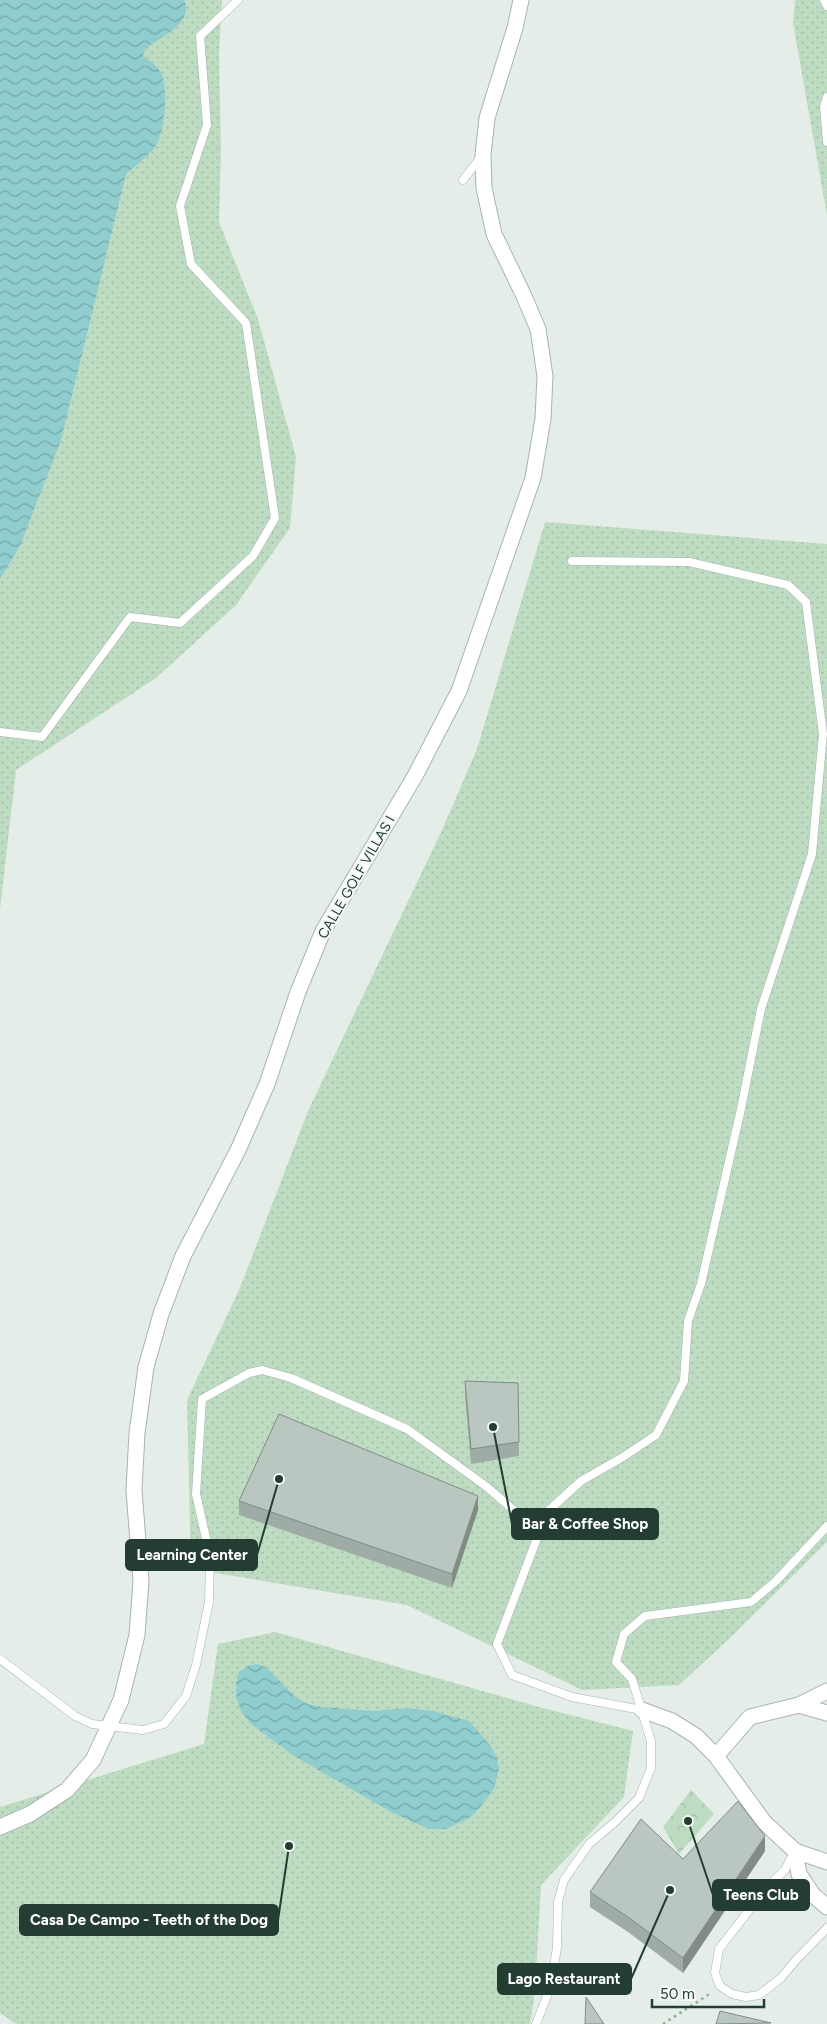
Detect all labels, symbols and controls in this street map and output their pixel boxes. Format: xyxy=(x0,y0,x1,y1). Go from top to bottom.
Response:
street label: CALLE GOLF VILLAS I xyxy=(314,813,399,942)
callout: Bar & Coffee Shop xyxy=(512,1509,658,1539)
text: Bar & Coffee Shop xyxy=(522,1515,648,1533)
callout: Learning Center xyxy=(126,1540,257,1570)
text: Learning Center xyxy=(136,1546,248,1564)
callout: Teens Club xyxy=(713,1880,809,1910)
text: Teens Club xyxy=(723,1886,799,1904)
callout: Casa De Campo - Teeth of the Dog xyxy=(20,1905,278,1935)
text: Casa De Campo - Teeth of the Dog xyxy=(30,1911,268,1929)
callout: Lago Restaurant xyxy=(498,1964,631,1994)
text: Lago Restaurant xyxy=(508,1970,620,1988)
scale bar xyxy=(652,1976,764,2008)
text: 50 m xyxy=(660,1985,695,2003)

